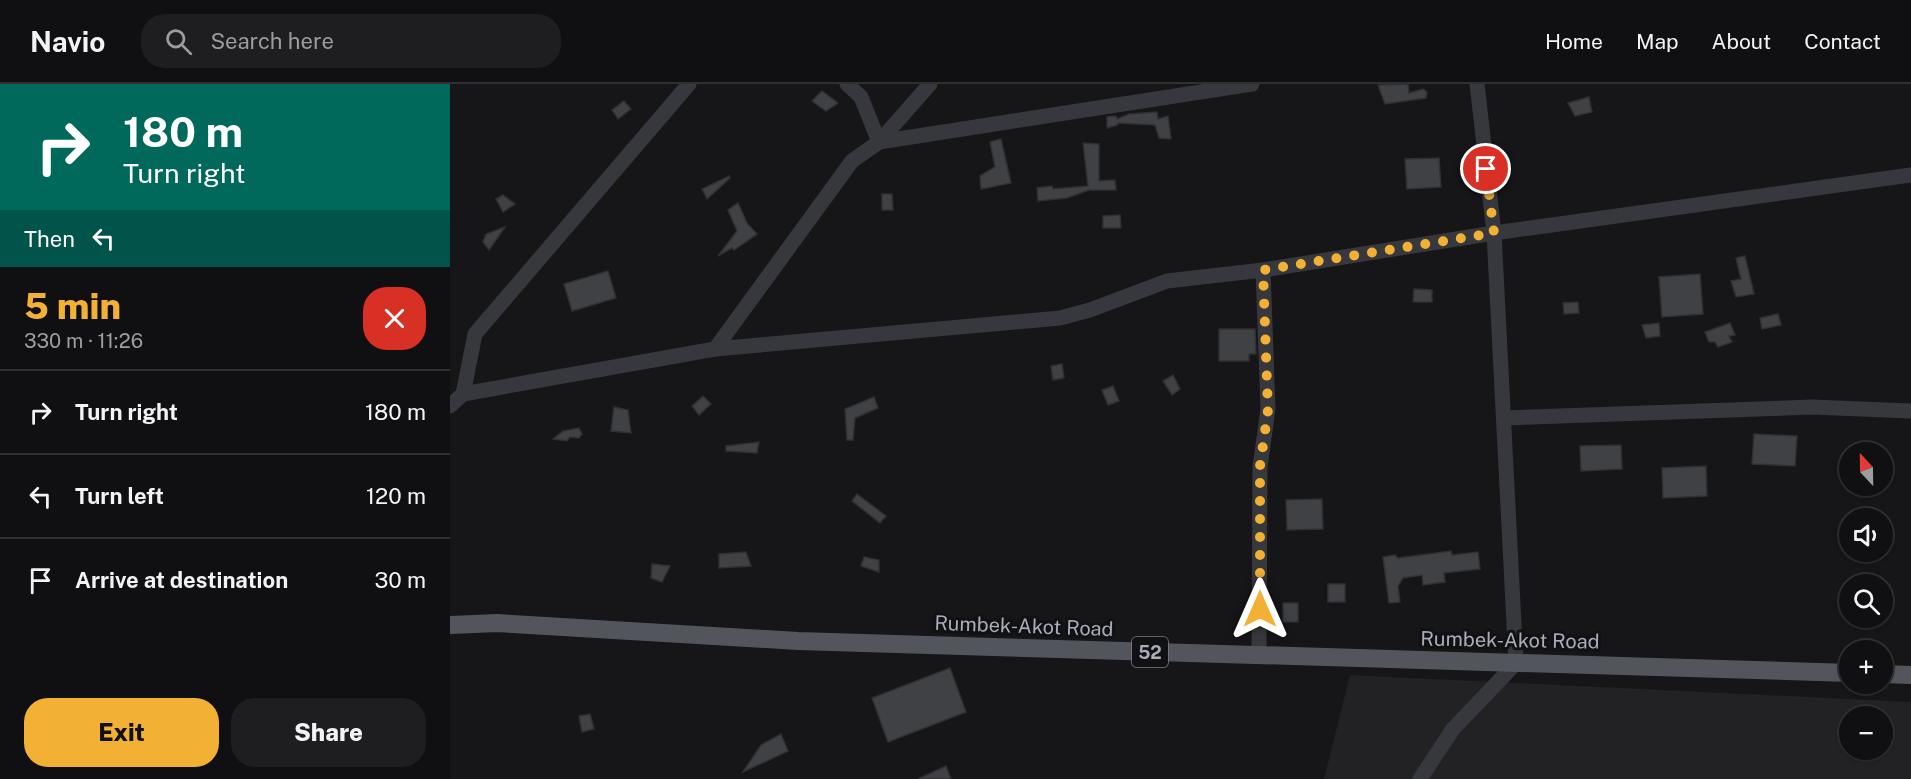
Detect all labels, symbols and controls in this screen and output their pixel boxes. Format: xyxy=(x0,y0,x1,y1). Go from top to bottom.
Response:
search box xyxy=(141,14,561,68)
text: Navio xyxy=(30,25,105,58)
icon: search xyxy=(162,25,195,58)
text: Search here xyxy=(210,28,334,54)
text: Home xyxy=(1545,29,1603,54)
text: Map xyxy=(1636,29,1679,54)
text: About xyxy=(1712,29,1771,54)
text: Contact xyxy=(1804,29,1881,54)
text: 180 m xyxy=(123,107,243,156)
icon: right xyxy=(24,108,102,186)
pin xyxy=(1460,143,1511,194)
icon: arrive xyxy=(1469,152,1502,185)
text: Turn right xyxy=(123,157,246,189)
icon: left xyxy=(87,222,120,255)
text: Then xyxy=(24,226,75,252)
text: 5 min xyxy=(24,285,121,327)
button: close xyxy=(363,287,426,350)
text: 330 m · 11:26 xyxy=(24,329,143,353)
icon: right xyxy=(24,396,57,429)
text: Turn right xyxy=(75,399,178,425)
text: 180 m xyxy=(365,399,426,425)
north arrow xyxy=(1839,442,1893,496)
map controls xyxy=(1839,442,1893,760)
icon: left xyxy=(24,480,57,513)
text: Turn left xyxy=(75,483,164,509)
text: 120 m xyxy=(366,483,426,509)
button: sound xyxy=(1839,508,1893,562)
icon: arrive xyxy=(24,564,57,597)
text: Arrive at destination xyxy=(75,567,288,593)
text: 30 m xyxy=(374,567,426,593)
button: search xyxy=(1839,574,1893,628)
position arrow xyxy=(1228,577,1292,641)
street label: Rumbek-Akot Road xyxy=(934,611,1114,641)
street label: Rumbek-Akot Road xyxy=(1420,626,1600,654)
road number: 52 xyxy=(1132,637,1168,667)
button: + xyxy=(1839,640,1893,694)
button: Exit xyxy=(24,698,219,767)
button: Share xyxy=(231,698,426,767)
button: − xyxy=(1839,706,1893,760)

